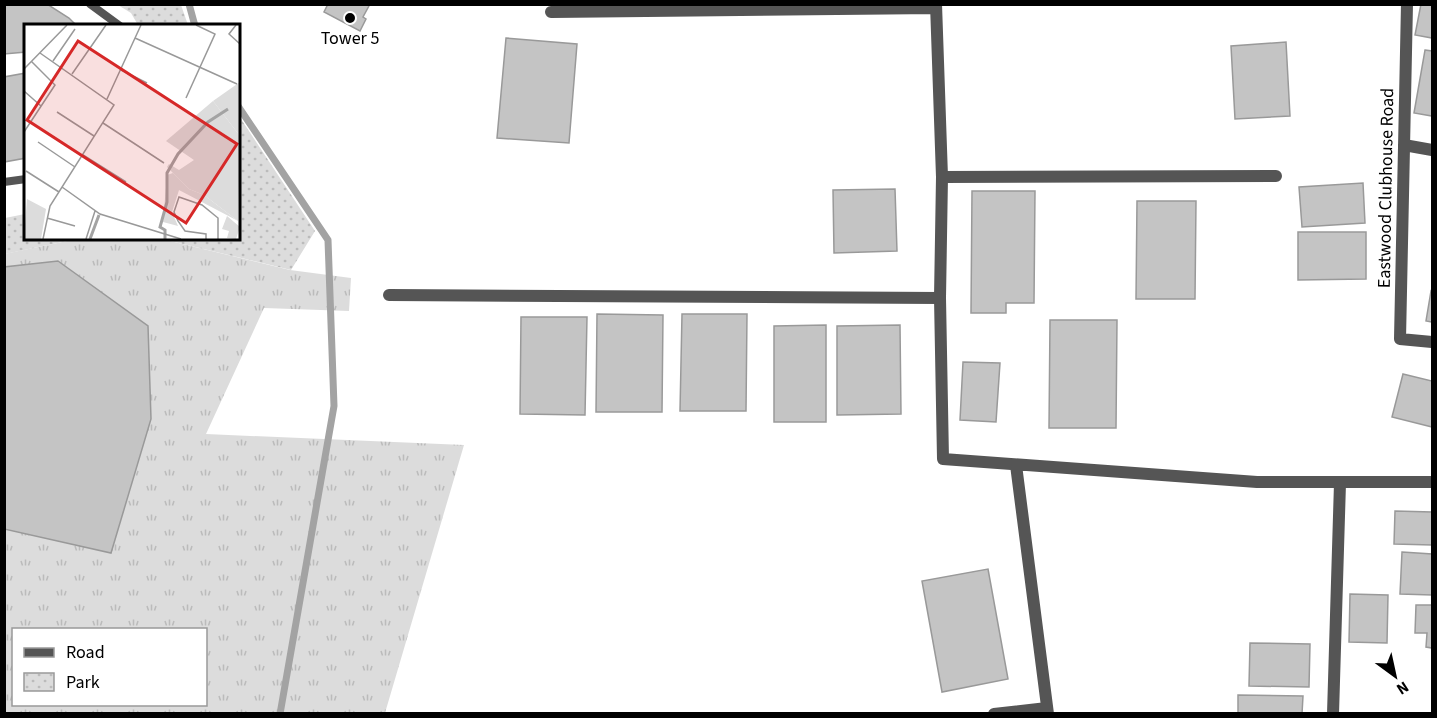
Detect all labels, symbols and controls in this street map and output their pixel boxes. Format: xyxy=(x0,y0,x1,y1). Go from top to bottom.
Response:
marker: Tower 5 xyxy=(343,11,357,25)
inset map xyxy=(24,24,240,240)
place label: Tower 5 xyxy=(321,26,379,51)
street label: Eastwood Clubhouse Road xyxy=(1372,88,1400,288)
legend xyxy=(12,628,207,706)
text: Road xyxy=(66,640,105,665)
north arrow xyxy=(1365,646,1425,706)
text: Park xyxy=(66,670,100,695)
text: N xyxy=(1392,676,1413,700)

